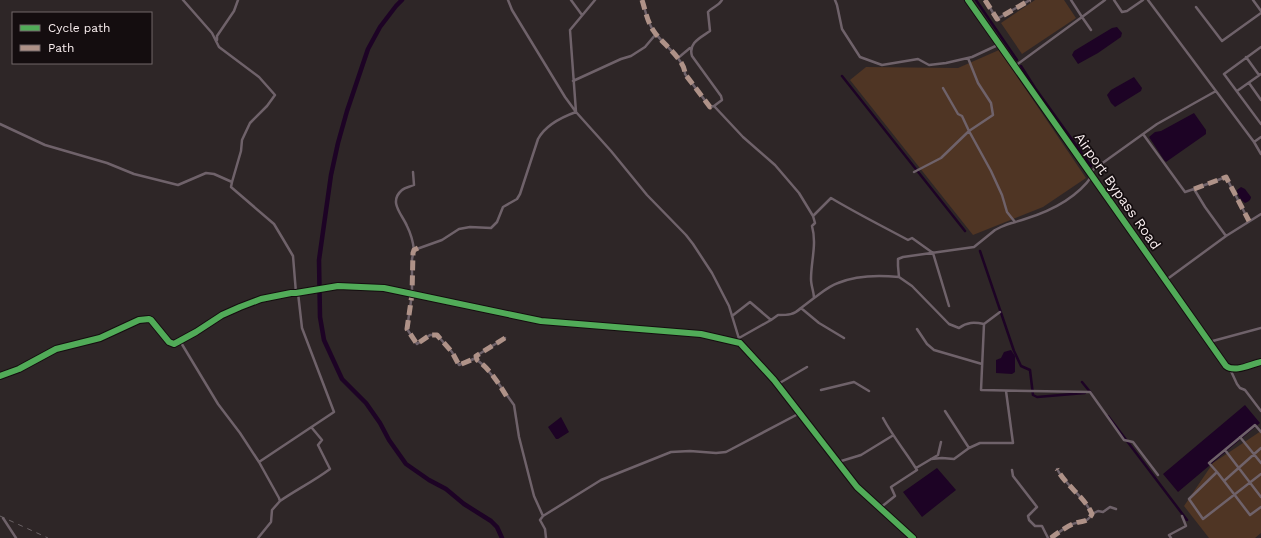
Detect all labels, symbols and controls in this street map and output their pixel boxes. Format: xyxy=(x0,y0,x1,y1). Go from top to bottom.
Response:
legend xyxy=(12,12,152,64)
text: Cycle path xyxy=(48,21,110,35)
text: Path xyxy=(48,41,74,55)
street label: Airport Bypass Road xyxy=(1072,130,1164,252)

